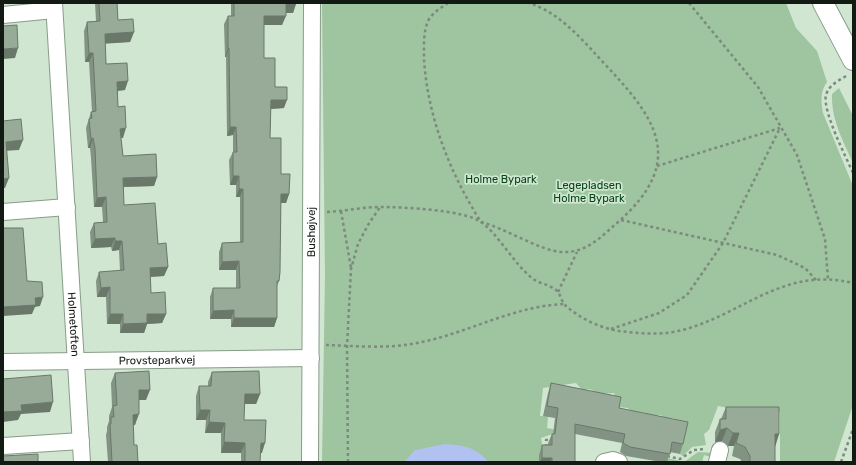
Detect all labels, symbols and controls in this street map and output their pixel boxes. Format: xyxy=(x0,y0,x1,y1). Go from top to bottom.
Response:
park label: Holme Bypark xyxy=(465,173,537,186)
park label: Legepladsen Holme Bypark xyxy=(553,179,625,205)
street label: Bushøjvej xyxy=(304,207,318,257)
street label: Holmetoften xyxy=(65,292,82,357)
street label: Provsteparkvej xyxy=(119,353,196,367)

